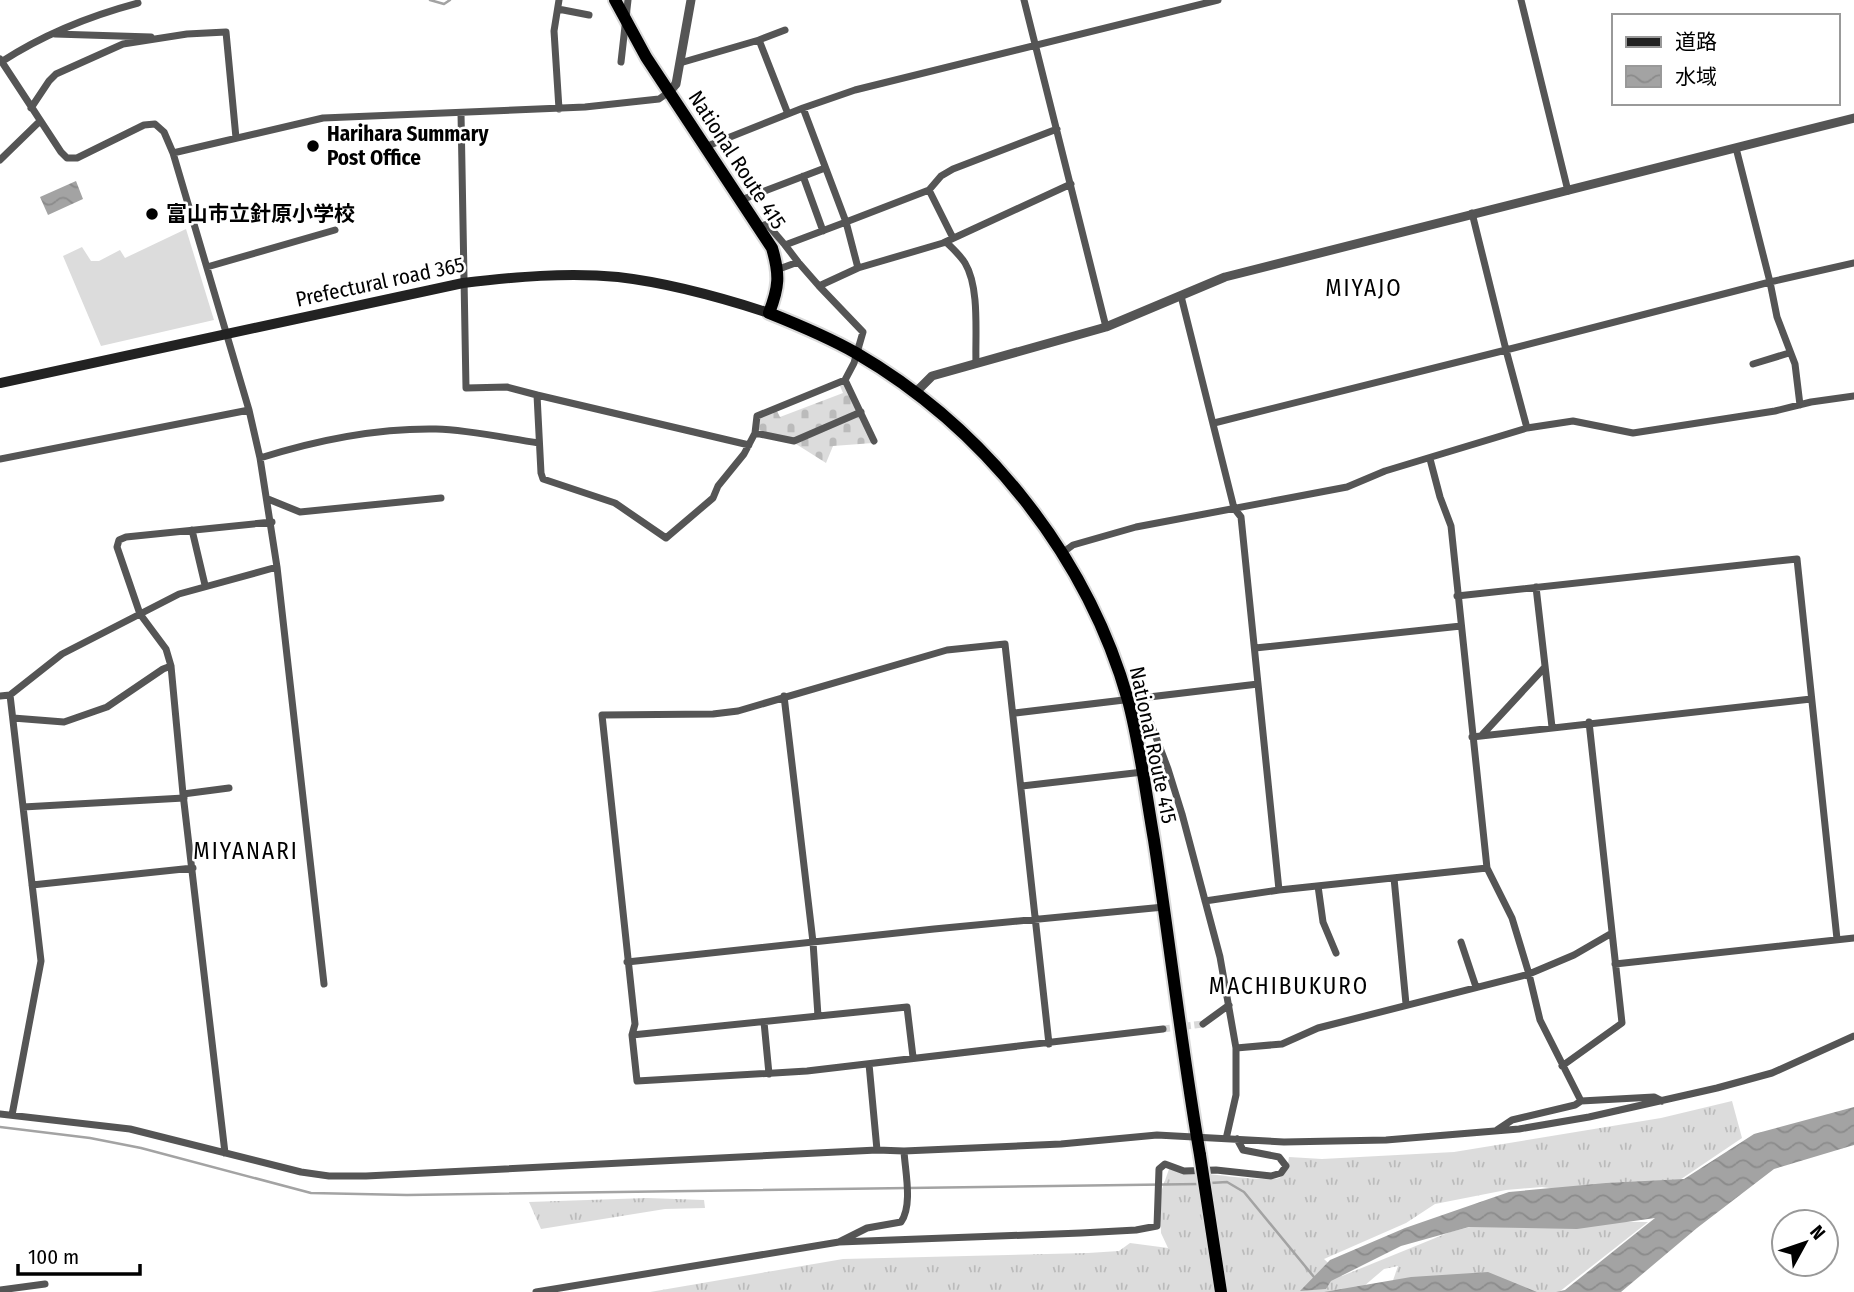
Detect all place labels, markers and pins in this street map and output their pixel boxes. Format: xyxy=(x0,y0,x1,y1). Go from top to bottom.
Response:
place label: Harihara Summary Post Office xyxy=(327,121,489,171)
marker: Harihara Summary Post Office xyxy=(305,138,321,154)
place label: 富山市立針原小学校 xyxy=(166,201,355,227)
marker: 富山市立針原小学校 xyxy=(144,206,160,222)

